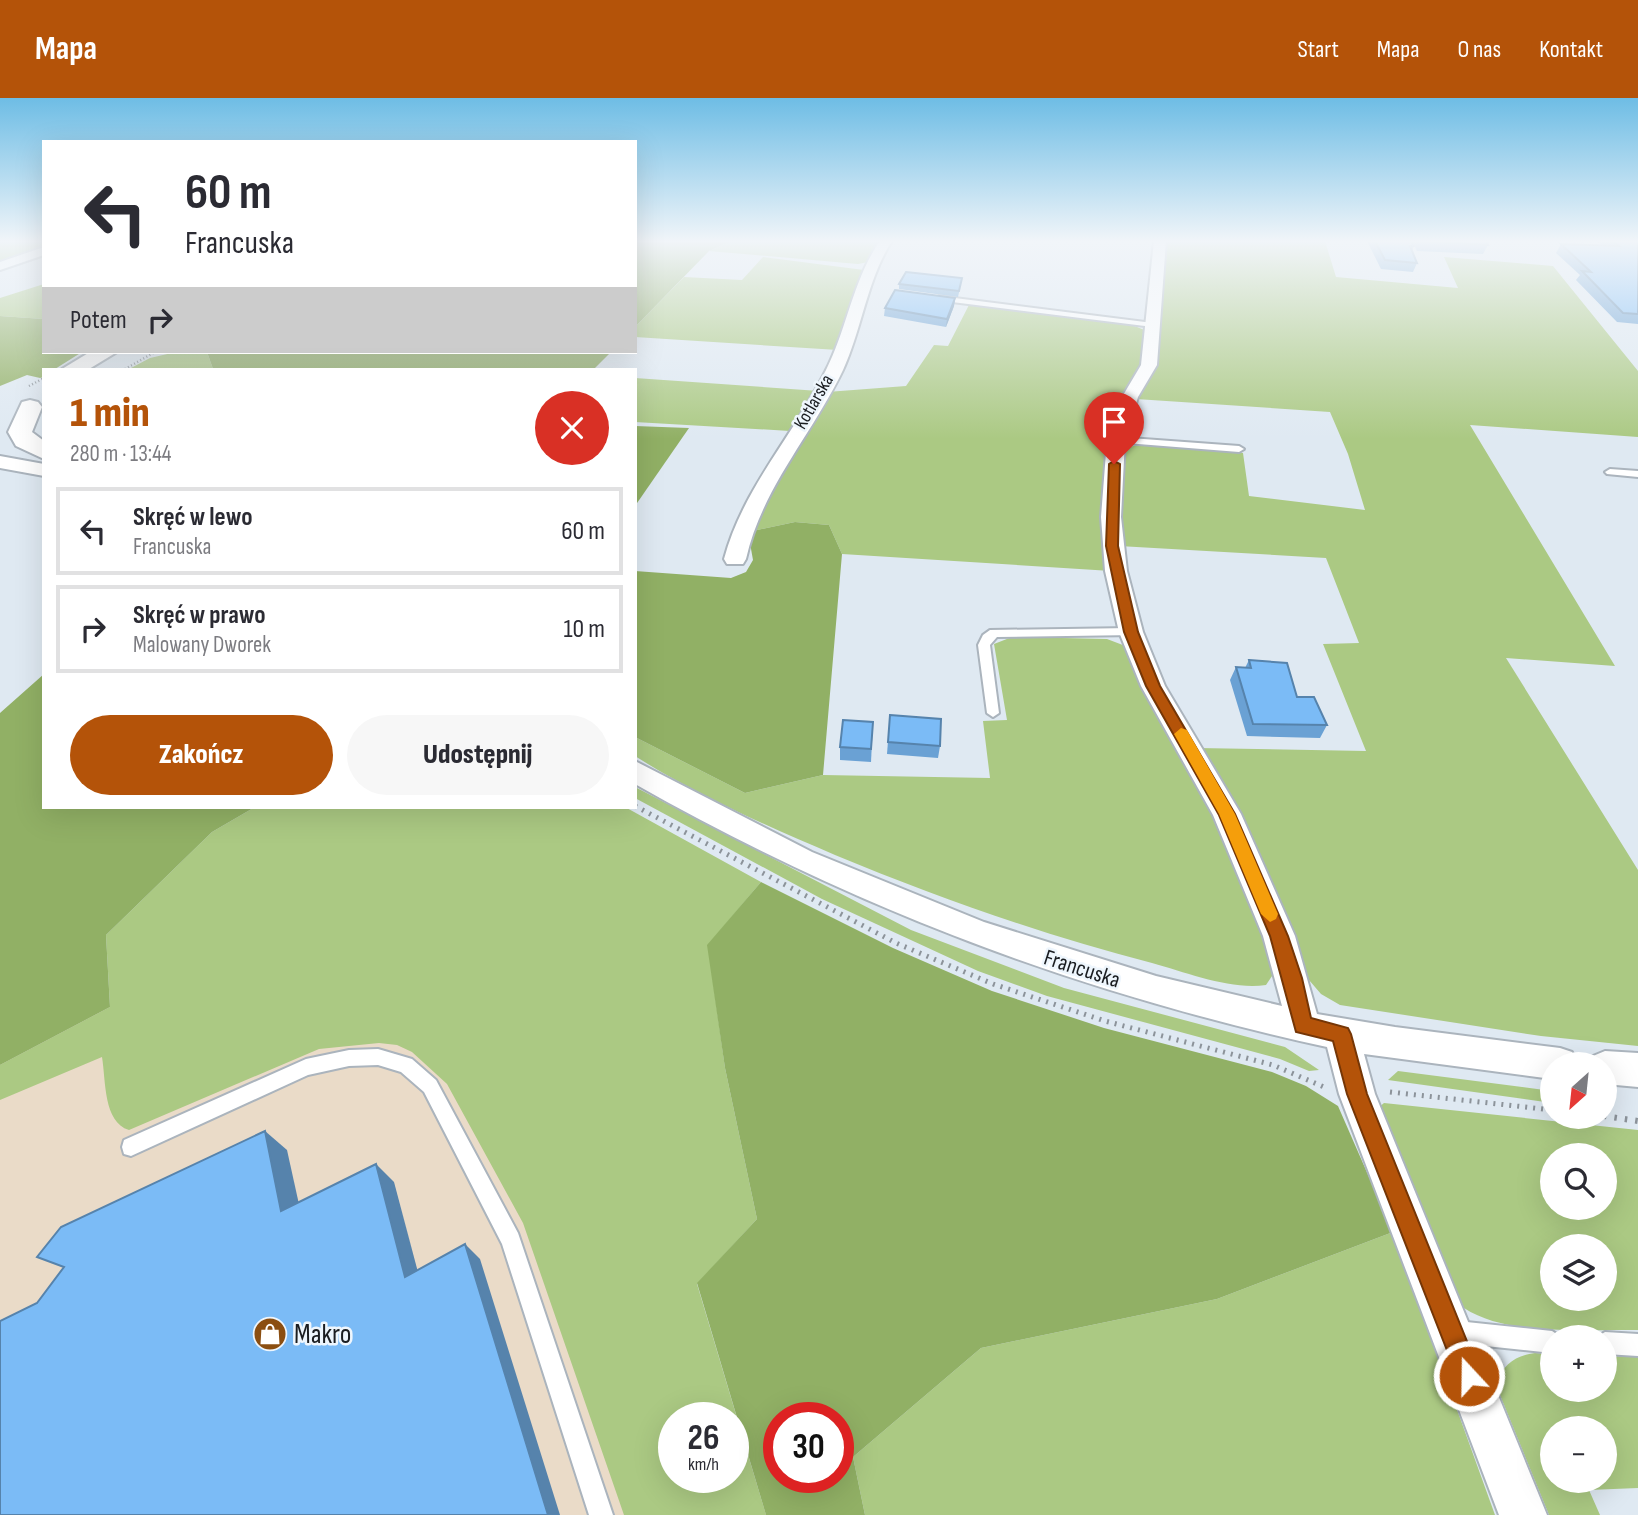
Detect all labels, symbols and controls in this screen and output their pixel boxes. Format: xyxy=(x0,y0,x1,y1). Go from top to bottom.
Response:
text: Mapa xyxy=(35,29,97,69)
text: Start xyxy=(1298,35,1339,64)
text: Mapa xyxy=(1377,35,1419,64)
text: O nas xyxy=(1457,35,1501,64)
text: Kontakt xyxy=(1539,35,1603,64)
text: 60 m xyxy=(185,164,272,223)
icon: left xyxy=(70,168,161,259)
text: Francuska xyxy=(185,224,294,263)
icon: right xyxy=(141,301,179,339)
text: Potem xyxy=(70,305,127,336)
street label: Kotlarska xyxy=(789,371,839,433)
text: 1 min xyxy=(70,388,150,439)
button: close xyxy=(535,391,609,465)
pin xyxy=(1084,392,1144,464)
icon: arrive xyxy=(1095,403,1133,441)
text: 280 m · 13:44 xyxy=(70,440,171,468)
text: Skręć w lewo xyxy=(133,502,253,533)
icon: left xyxy=(74,512,112,550)
text: 60 m xyxy=(561,516,605,547)
text: Francuska xyxy=(133,533,211,561)
text: Skręć w prawo xyxy=(133,600,266,631)
icon: right xyxy=(74,610,112,648)
text: 10 m xyxy=(563,614,605,645)
text: Malowany Dworek xyxy=(133,631,271,659)
button: Zakończ xyxy=(70,715,333,795)
button: Udostępnij xyxy=(347,715,609,795)
street label: Francuska xyxy=(1040,944,1124,994)
north arrow xyxy=(1540,1052,1617,1129)
map controls xyxy=(1540,1052,1617,1493)
button: search xyxy=(1540,1143,1617,1220)
button: layers xyxy=(1540,1234,1617,1311)
shop icon: Makro xyxy=(251,1315,289,1353)
place label: Makro xyxy=(294,1318,351,1351)
button: + xyxy=(1540,1325,1617,1402)
position arrow xyxy=(1432,1339,1506,1413)
speed limit sign: 30 xyxy=(763,1402,854,1493)
button: − xyxy=(1540,1416,1617,1493)
text: 26 xyxy=(688,1417,719,1460)
text: km/h xyxy=(688,1454,719,1475)

